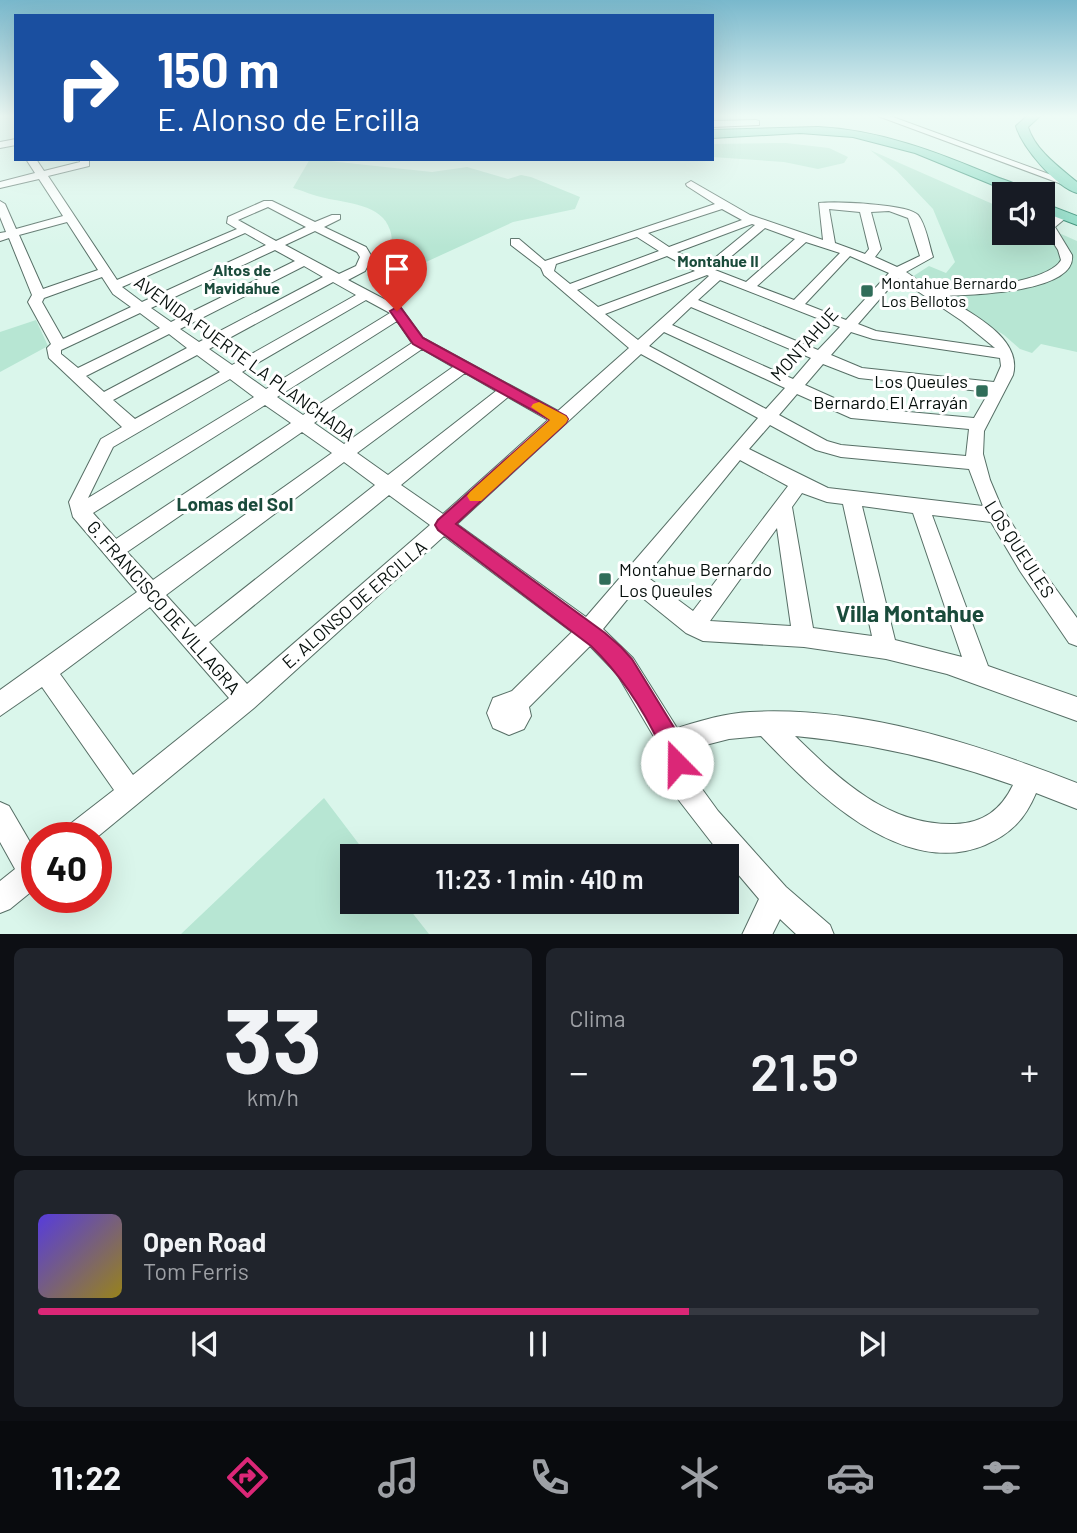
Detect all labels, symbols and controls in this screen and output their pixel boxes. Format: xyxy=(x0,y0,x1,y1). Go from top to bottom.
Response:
text: 150 m xyxy=(157,39,279,98)
icon: right xyxy=(42,42,133,133)
text: E. Alonso de Ercilla xyxy=(157,99,420,137)
map controls xyxy=(992,182,1055,245)
button: sound xyxy=(992,182,1055,245)
pin xyxy=(367,239,427,311)
icon: arrive xyxy=(378,250,416,288)
district label: Montahue II xyxy=(677,251,759,270)
district label: Altos de Mavidahue xyxy=(204,260,280,297)
street label: AVENIDA FUERTE LA PLANCHADA xyxy=(130,270,360,446)
place label: Montahue Bernardo Los Bellotos xyxy=(881,273,1017,310)
marker: Montahue Bernardo Los Bellotos xyxy=(859,283,875,299)
street label: MONTAHUE xyxy=(765,303,843,385)
place label: Los Queules Bernardo El Arrayán xyxy=(813,370,968,413)
marker: Los Queules Bernardo El Arrayán xyxy=(974,383,990,399)
district label: Lomas del Sol xyxy=(177,492,293,515)
street label: LOS QUEULES xyxy=(980,496,1060,602)
street label: G. FRANCISCO DE VILLAGRA xyxy=(83,516,245,698)
street label: E. ALONSO DE ERCILLA xyxy=(277,535,431,673)
place label: Montahue Bernardo Los Queules xyxy=(619,558,772,601)
marker: Montahue Bernardo Los Queules xyxy=(597,571,613,587)
district label: Villa Montahue xyxy=(836,599,984,627)
position arrow xyxy=(640,726,714,800)
speed limit sign: 40 xyxy=(21,822,112,913)
text: 11:23 · 1 min · 410 m xyxy=(435,863,644,894)
text: 33 xyxy=(224,983,322,1092)
text: Clima xyxy=(570,1004,625,1032)
text: 21.5° xyxy=(750,1039,858,1101)
text: − xyxy=(570,1048,589,1094)
text: + xyxy=(1020,1048,1039,1094)
text: km/h xyxy=(247,1083,299,1111)
text: Open Road xyxy=(143,1226,266,1257)
text: Tom Ferris xyxy=(143,1257,249,1285)
icon: previous xyxy=(186,1325,224,1363)
icon: pause xyxy=(519,1325,557,1363)
icon: next xyxy=(853,1325,891,1363)
icon: directions xyxy=(223,1453,272,1502)
icon: music xyxy=(374,1453,423,1502)
icon: phone xyxy=(525,1453,574,1502)
icon: climate xyxy=(675,1453,724,1502)
icon: car xyxy=(826,1453,875,1502)
icon: filters xyxy=(977,1453,1026,1502)
text: 11:22 xyxy=(51,1458,121,1496)

